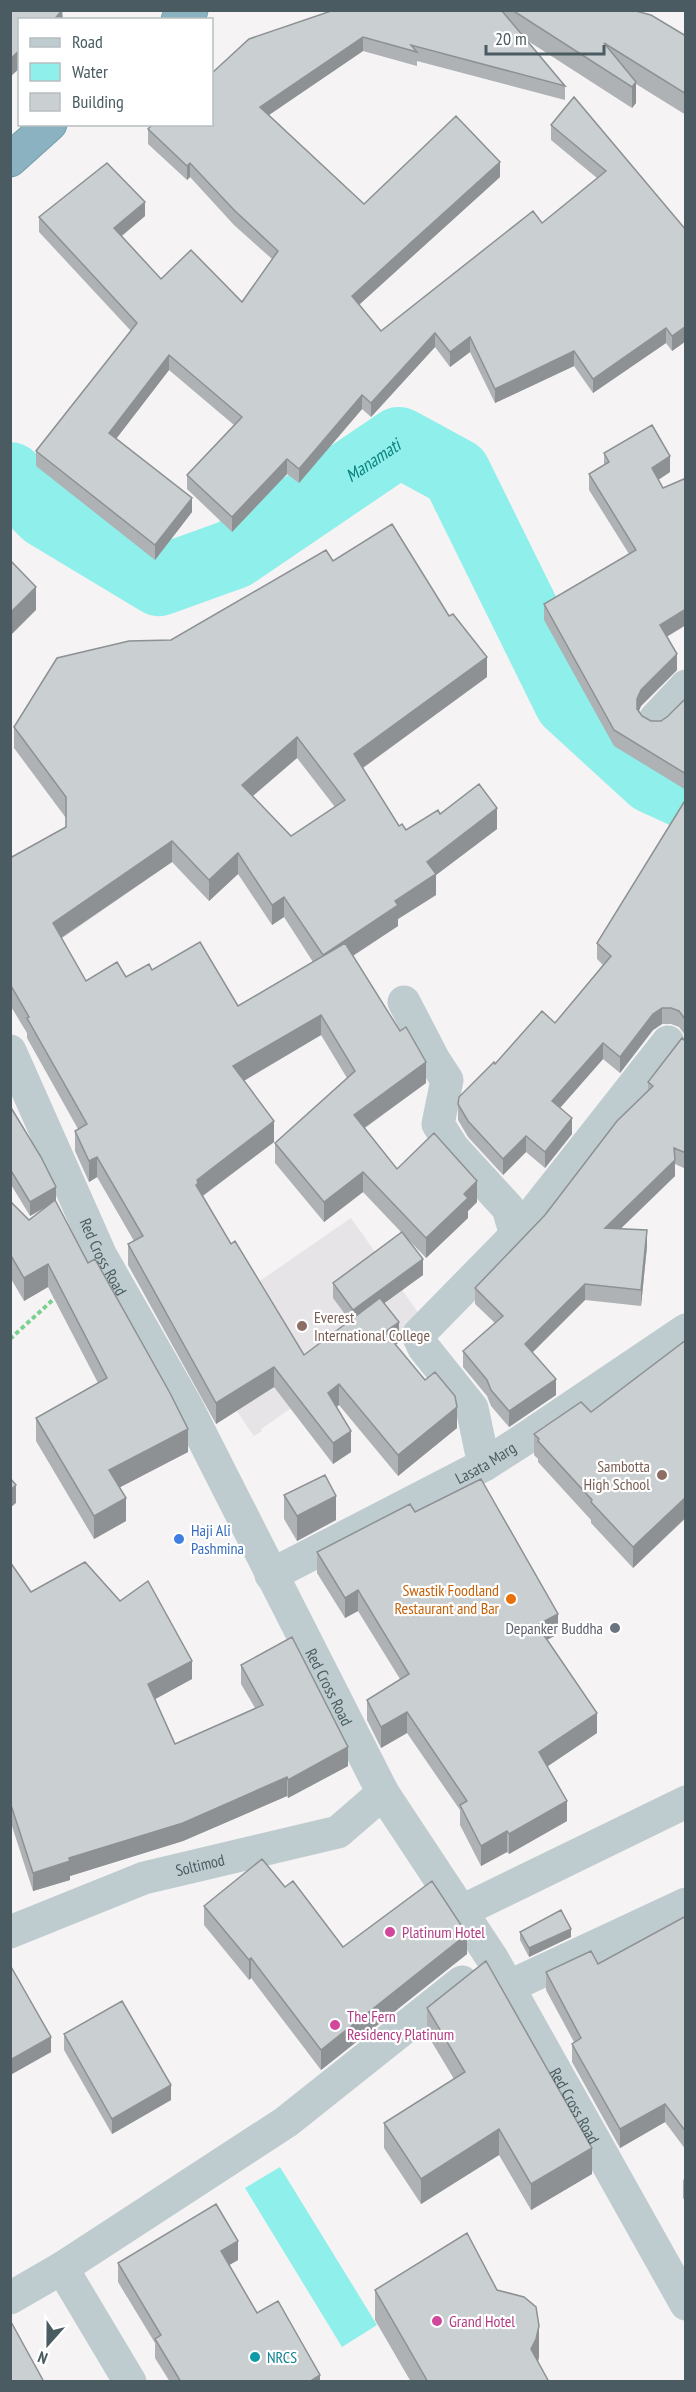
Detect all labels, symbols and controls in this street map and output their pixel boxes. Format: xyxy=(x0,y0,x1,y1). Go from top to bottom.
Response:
legend xyxy=(18,18,213,126)
scale bar xyxy=(486,18,604,56)
text: 20 m xyxy=(495,27,527,50)
text: Road xyxy=(72,30,103,53)
text: Water xyxy=(72,60,108,83)
text: Building xyxy=(72,90,124,113)
water label: Manamati xyxy=(341,432,406,487)
street label: Red Cross Road xyxy=(76,1215,131,1299)
place label: Everest International College xyxy=(314,1307,430,1345)
marker: Everest International College xyxy=(295,1319,309,1333)
street label: Lasata Marg xyxy=(452,1437,519,1488)
place label: Sambotta High School xyxy=(583,1456,650,1494)
marker: Sambotta High School xyxy=(655,1468,669,1482)
place label: Haji Ali Pashmina xyxy=(191,1520,244,1558)
marker: Haji Ali Pashmina xyxy=(172,1532,186,1546)
place label: Swastik Foodland Restaurant and Bar xyxy=(395,1580,500,1618)
marker: Swastik Foodland Restaurant and Bar xyxy=(504,1592,518,1606)
place label: Depanker Buddha xyxy=(505,1618,603,1638)
marker: Depanker Buddha xyxy=(608,1621,622,1635)
street label: Red Cross Road xyxy=(301,1645,357,1729)
street label: Soltimod xyxy=(173,1849,227,1880)
place label: Platinum Hotel xyxy=(402,1922,485,1942)
marker: Platinum Hotel xyxy=(383,1925,397,1939)
place label: The Fern Residency Platinum xyxy=(347,2006,454,2044)
marker: The Fern Residency Platinum xyxy=(328,2018,342,2032)
street label: Red Cross Road xyxy=(546,2064,604,2147)
place label: Grand Hotel xyxy=(449,2311,515,2331)
north arrow xyxy=(18,2314,78,2374)
marker: Grand Hotel xyxy=(430,2314,444,2328)
text: N xyxy=(35,2347,50,2369)
place label: NRCS xyxy=(267,2347,297,2367)
marker: NRCS xyxy=(248,2350,262,2364)

